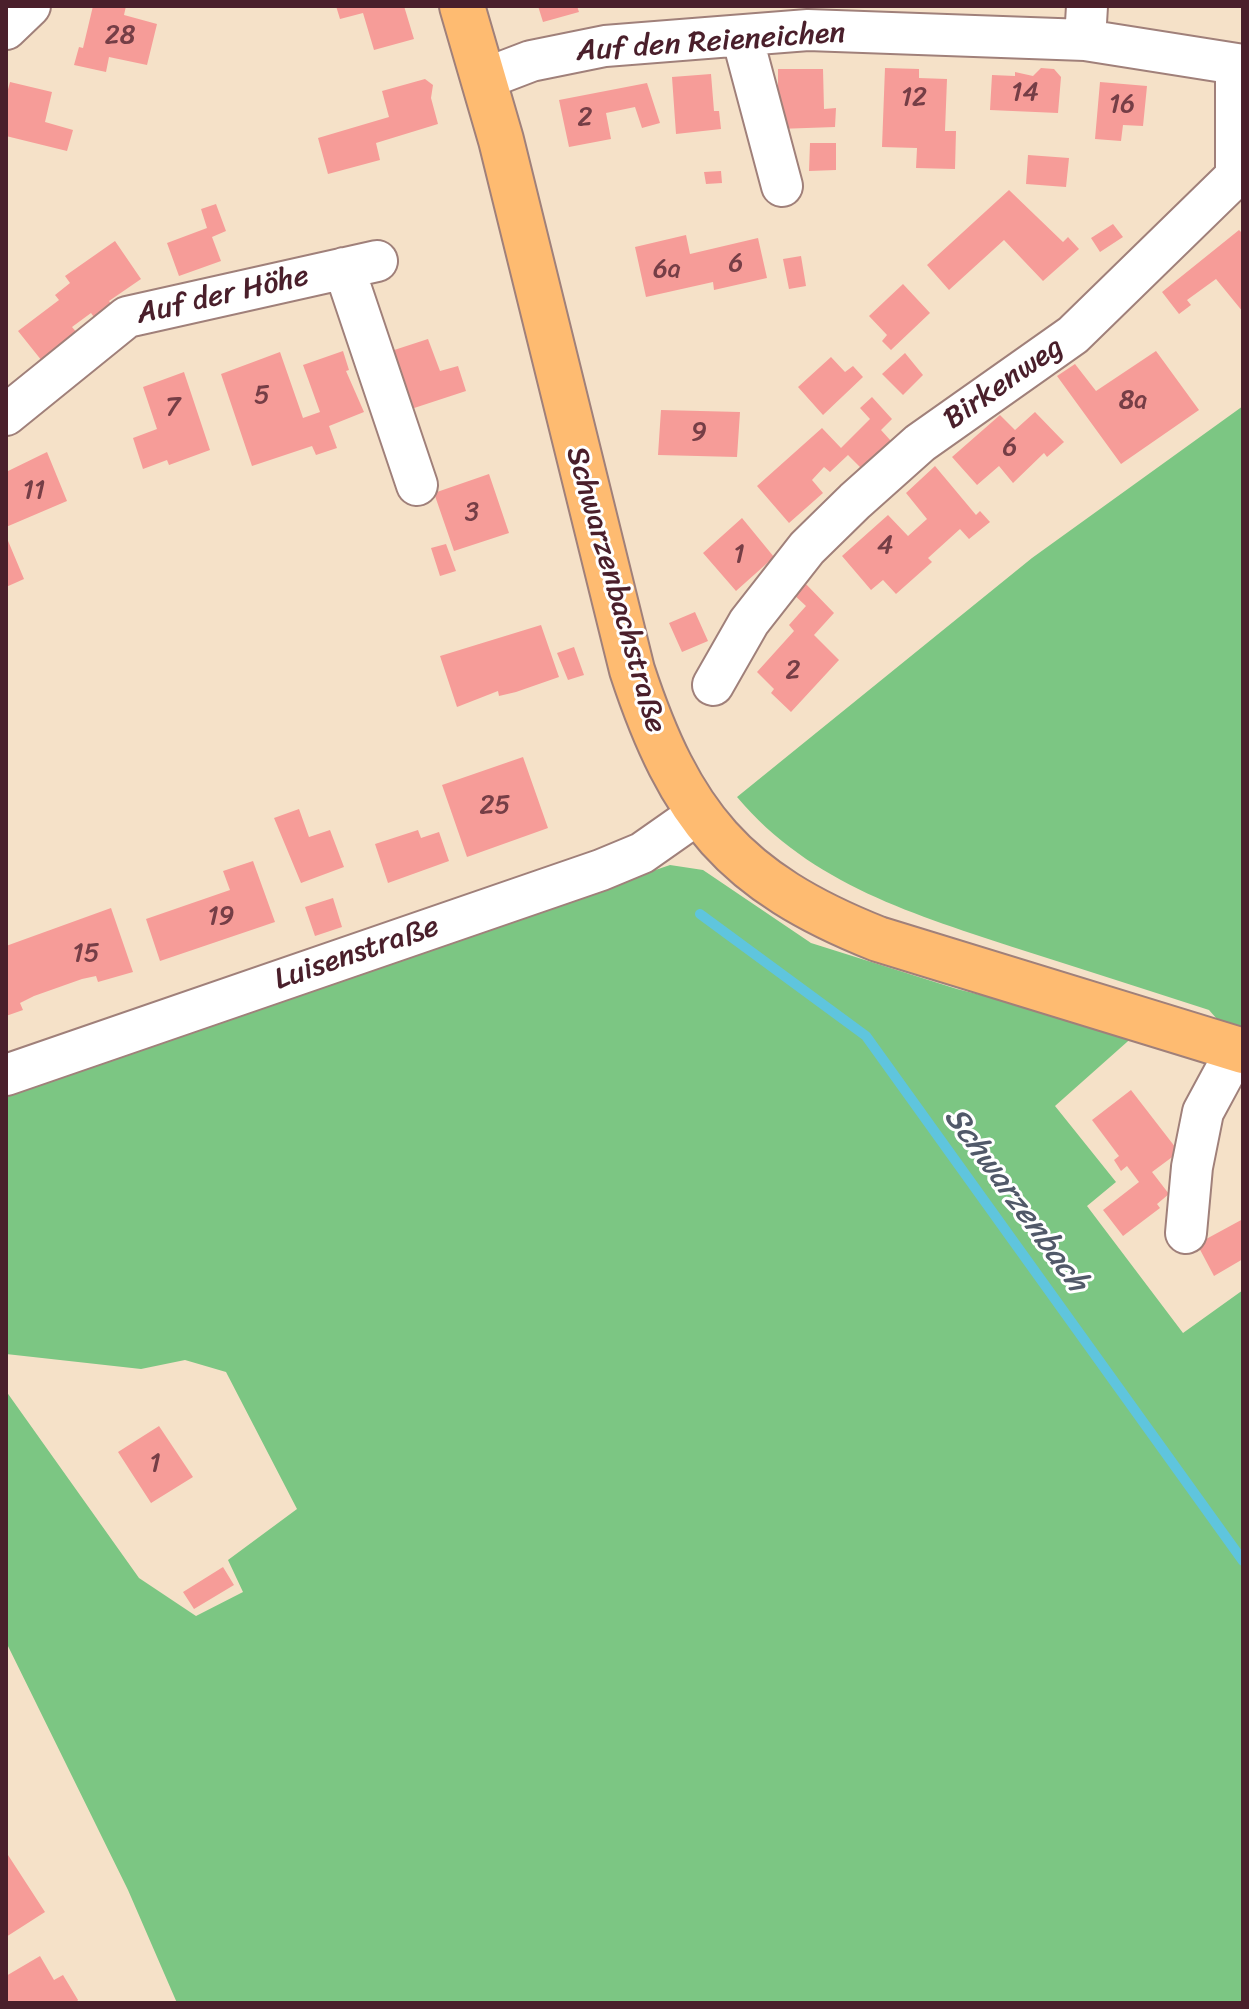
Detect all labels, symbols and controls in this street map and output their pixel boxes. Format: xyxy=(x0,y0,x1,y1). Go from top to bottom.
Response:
street label: Auf den Reieneichen xyxy=(575,16,847,70)
house number: 28 xyxy=(105,20,135,52)
house number: 14 xyxy=(1011,77,1039,109)
house number: 12 xyxy=(901,82,927,114)
house number: 16 xyxy=(1109,89,1135,121)
house number: 2 xyxy=(577,102,593,134)
house number: 6 xyxy=(729,248,743,280)
house number: 6a xyxy=(653,254,681,286)
street label: Auf der Höhe xyxy=(133,259,313,333)
street label: Birkenweg xyxy=(937,330,1071,438)
house number: 5 xyxy=(254,380,270,412)
house number: 8a xyxy=(1119,385,1147,417)
house number: 7 xyxy=(166,392,180,424)
house number: 9 xyxy=(691,417,707,449)
house number: 6 xyxy=(1003,432,1017,464)
street label: Schwarzenbachstraße xyxy=(557,443,673,737)
house number: 11 xyxy=(23,475,45,507)
house number: 3 xyxy=(465,497,479,529)
house number: 4 xyxy=(877,530,893,562)
house number: 1 xyxy=(733,539,745,571)
house number: 2 xyxy=(785,655,801,687)
house number: 25 xyxy=(480,790,510,822)
house number: 19 xyxy=(207,901,235,933)
street label: Luisenstraße xyxy=(270,909,444,999)
house number: 15 xyxy=(72,938,100,970)
water label: Schwarzenbach xyxy=(935,1100,1095,1300)
house number: 1 xyxy=(149,1448,161,1480)

